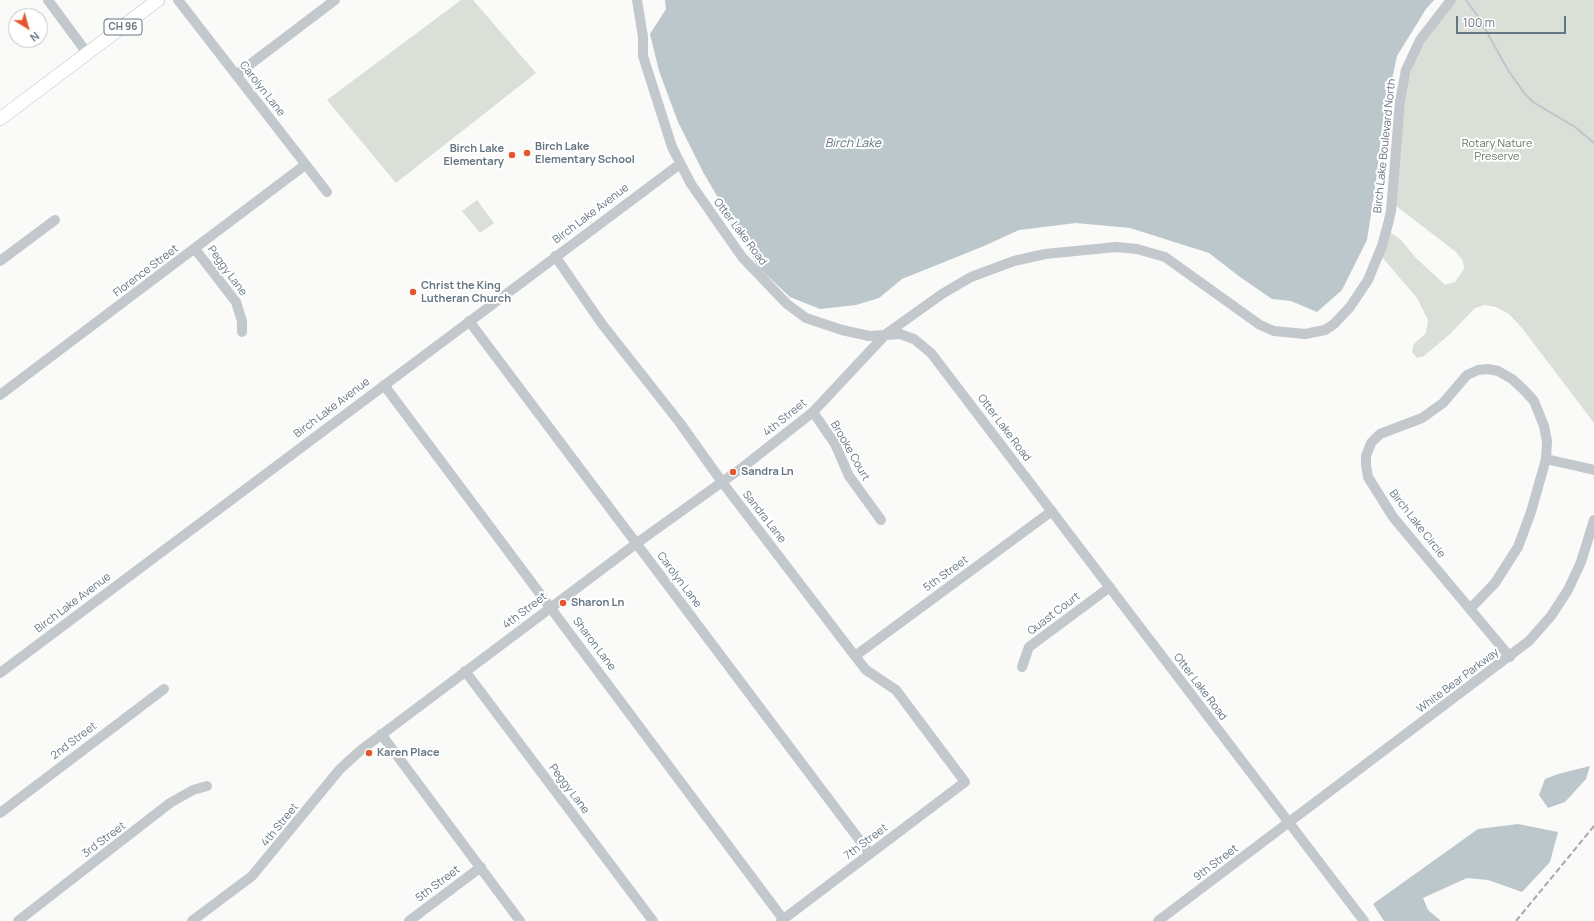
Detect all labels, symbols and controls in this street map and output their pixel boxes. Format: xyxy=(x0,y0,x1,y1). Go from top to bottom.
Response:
north arrow xyxy=(8,8,48,48)
scale bar xyxy=(1458,8,1568,34)
text: 100 m xyxy=(1463,14,1495,31)
road number: CH 96 xyxy=(104,19,142,35)
text: N xyxy=(27,29,43,46)
street label: Carolyn Lane xyxy=(236,59,288,119)
street label: Birch Lake Boulevard North xyxy=(1371,78,1399,214)
water label: Birch Lake xyxy=(825,137,881,151)
park label: Rotary Nature Preserve xyxy=(1462,137,1532,163)
place label: Birch Lake Elementary School xyxy=(535,140,635,166)
place label: Birch Lake Elementary xyxy=(443,142,504,168)
marker: Birch Lake Elementary School xyxy=(522,148,532,158)
marker: Birch Lake Elementary xyxy=(507,150,517,160)
street label: Birch Lake Avenue xyxy=(551,181,631,247)
street label: Otter Lake Road xyxy=(711,196,769,268)
street label: Florence Street xyxy=(111,242,181,300)
street label: Peggy Lane xyxy=(204,243,250,299)
place label: Christ the King Lutheran Church xyxy=(421,279,511,305)
marker: Christ the King Lutheran Church xyxy=(408,287,418,297)
street label: Birch Lake Avenue xyxy=(292,375,372,441)
street label: Otter Lake Road xyxy=(975,392,1033,464)
street label: 4th Street xyxy=(761,397,809,439)
street label: Brooke Court xyxy=(828,419,872,483)
place label: Sandra Ln xyxy=(741,465,794,479)
marker: Sandra Ln xyxy=(728,467,738,477)
street label: Birch Lake Circle xyxy=(1386,487,1448,561)
street label: Sandra Lane xyxy=(740,488,788,546)
street label: Carolyn Lane xyxy=(654,550,704,610)
street label: 5th Street xyxy=(921,553,971,595)
street label: Birch Lake Avenue xyxy=(33,570,113,636)
street label: 4th Street xyxy=(500,590,550,632)
street label: Quast Court xyxy=(1025,590,1083,638)
place label: Sharon Ln xyxy=(571,596,624,610)
marker: Sharon Ln xyxy=(558,598,568,608)
street label: Sharon Lane xyxy=(570,615,618,673)
street label: White Bear Parkway xyxy=(1414,646,1502,716)
street label: Otter Lake Road xyxy=(1171,651,1229,723)
street label: 2nd Street xyxy=(49,720,99,762)
place label: Karen Place xyxy=(377,746,440,760)
marker: Karen Place xyxy=(364,748,374,758)
street label: Peggy Lane xyxy=(546,762,592,816)
street label: 4th Street xyxy=(259,801,301,849)
street label: 3rd Street xyxy=(80,819,128,861)
street label: 7th Street xyxy=(842,821,890,863)
street label: 9th Street xyxy=(1191,842,1241,884)
street label: 5th Street xyxy=(413,863,463,905)

